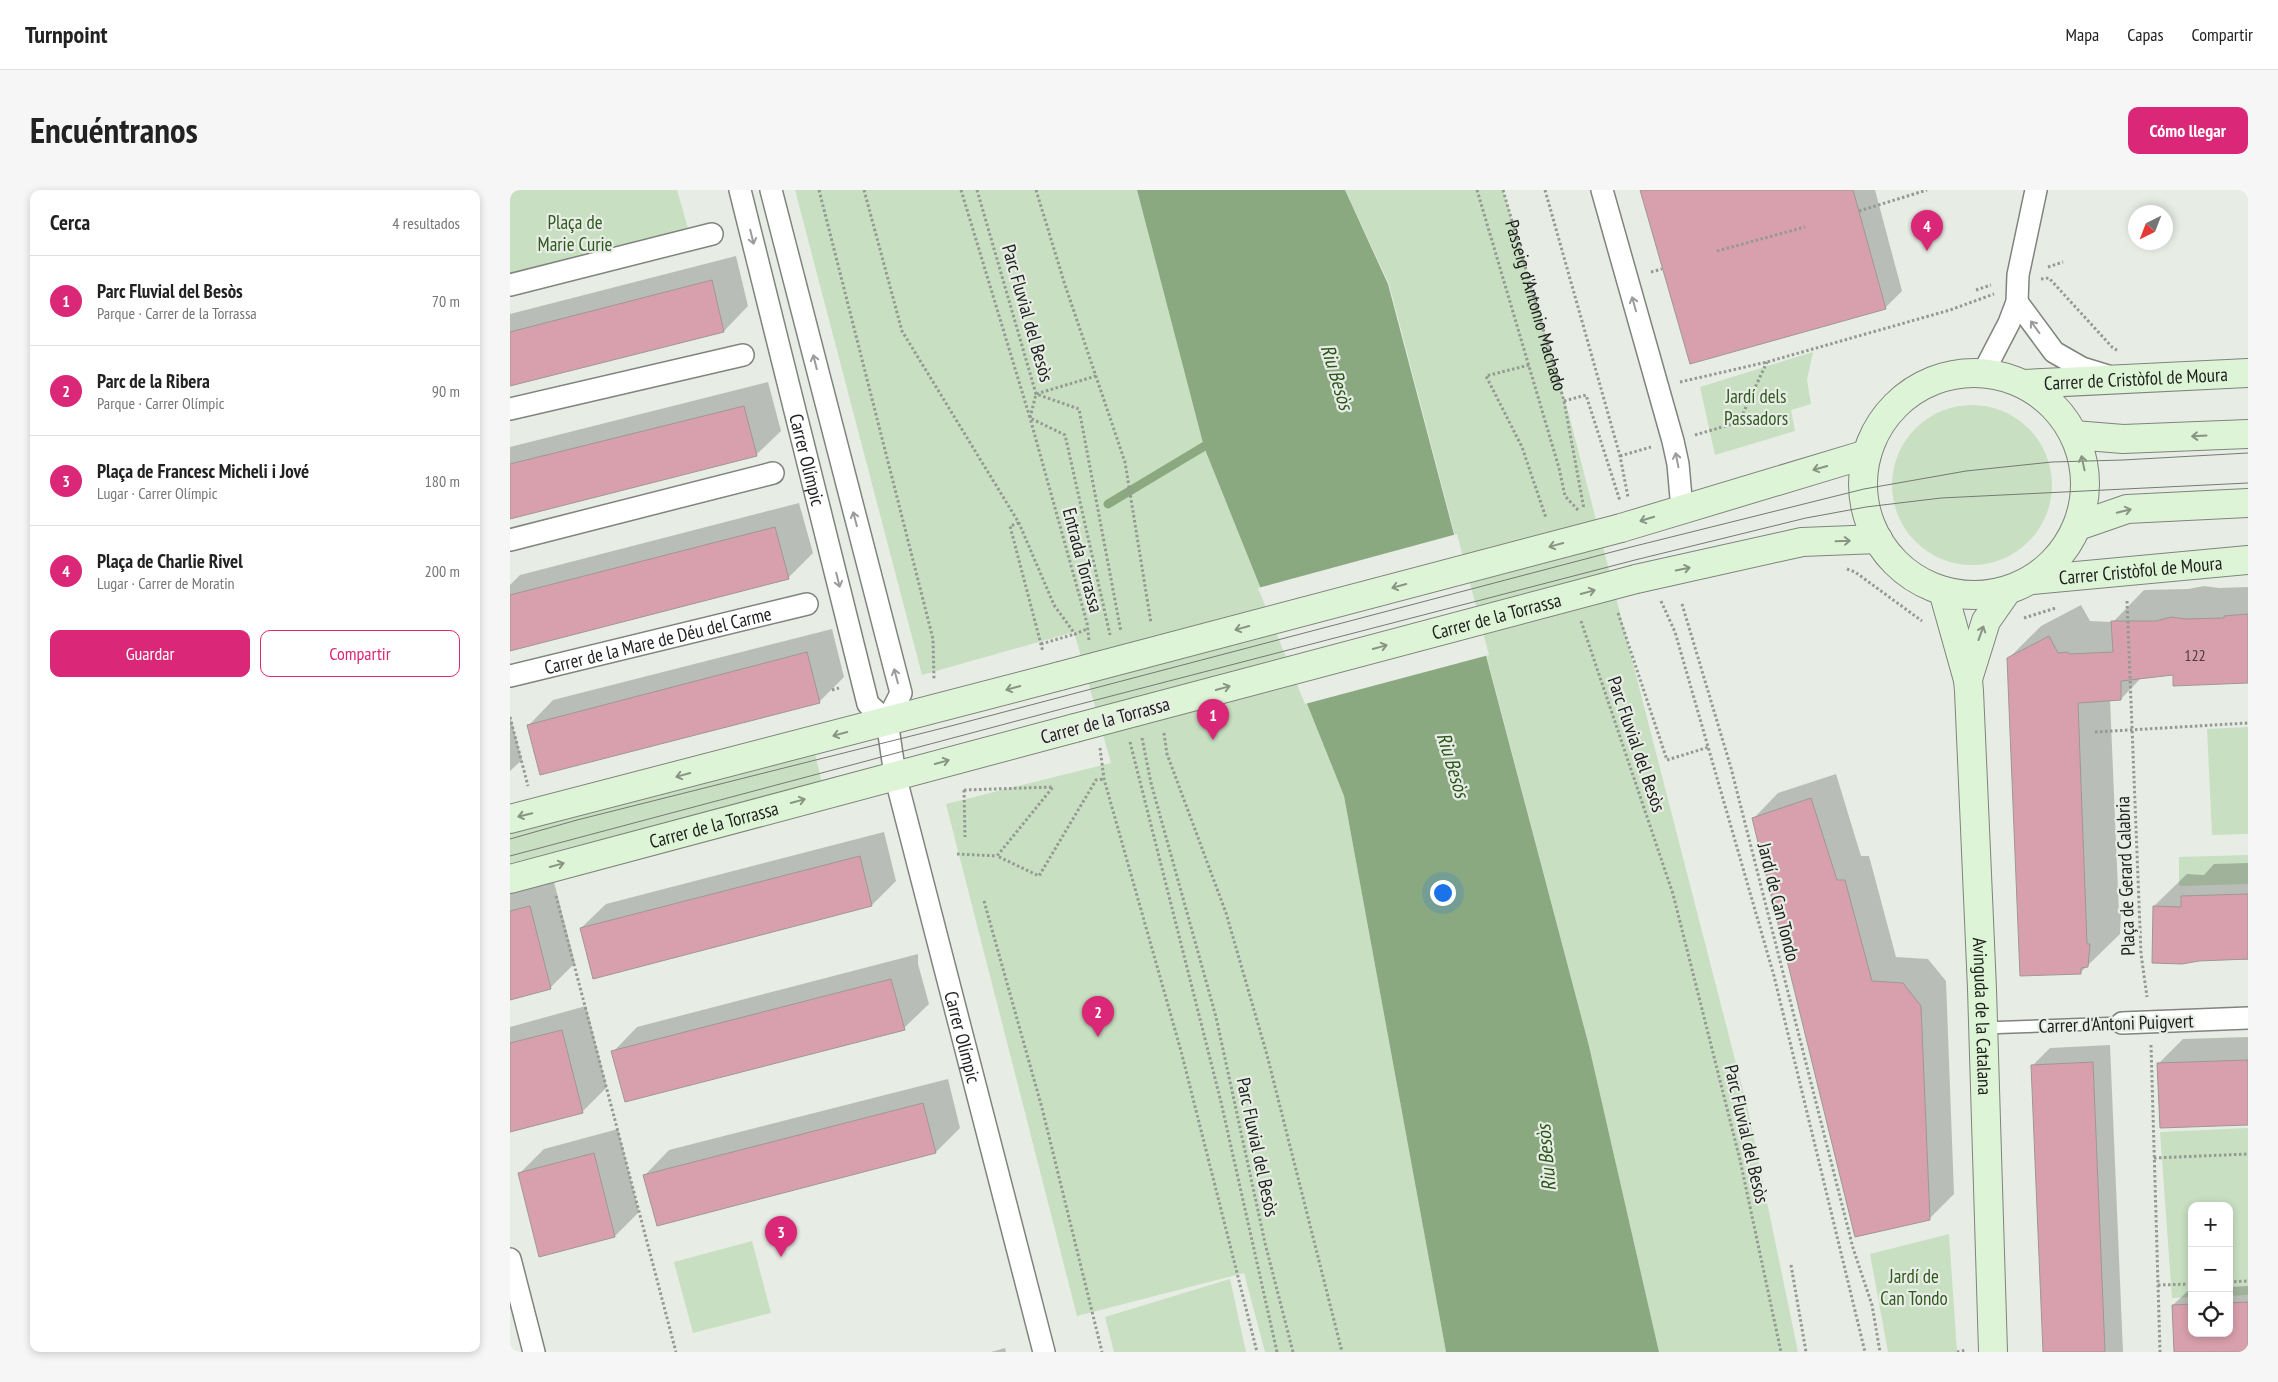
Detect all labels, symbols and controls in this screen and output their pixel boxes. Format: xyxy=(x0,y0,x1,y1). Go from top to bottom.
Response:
text: Turnpoint xyxy=(25,19,107,50)
text: Mapa xyxy=(2066,23,2099,46)
text: Capas xyxy=(2127,23,2164,46)
text: Compartir xyxy=(2192,23,2253,46)
text: Encuéntranos xyxy=(30,107,198,153)
button: Cómo llegar xyxy=(2128,107,2248,154)
north arrow xyxy=(2128,205,2173,250)
text: Cerca xyxy=(50,209,90,236)
park label: Plaça de Marie Curie xyxy=(538,210,613,256)
pin: 4 xyxy=(1911,210,1943,251)
text: 4 resultados xyxy=(392,213,460,233)
street label: Passeig d'Antonio Machado xyxy=(1500,217,1572,394)
one-way arrow xyxy=(748,229,757,245)
street label: Parc Fluvial del Besòs xyxy=(997,242,1059,384)
text: Parc Fluvial del Besòs xyxy=(97,279,243,303)
text: 1 xyxy=(62,291,70,311)
text: 70 m xyxy=(432,291,460,311)
one-way arrow xyxy=(1628,296,1638,312)
text: Parque · Carrer de la Torrassa xyxy=(97,303,257,323)
one-way arrow xyxy=(2030,320,2040,334)
water label: Riu Besòs xyxy=(1315,341,1360,415)
one-way arrow xyxy=(809,354,819,370)
street label: Carrer de Cristòfol de Moura xyxy=(2043,362,2228,395)
text: Parc de la Ribera xyxy=(97,369,210,393)
text: 2 xyxy=(62,381,70,401)
text: 90 m xyxy=(432,381,460,401)
park label: Jardí dels Passadors xyxy=(1724,384,1788,430)
text: Parque · Carrer Olímpic xyxy=(97,393,224,413)
street label: Carrer Olímpic xyxy=(784,411,830,509)
one-way arrow xyxy=(2192,432,2208,441)
one-way arrow xyxy=(1672,453,1681,469)
one-way arrow xyxy=(2078,455,2087,471)
text: Plaça de Francesc Micheli i Jové xyxy=(97,459,309,483)
one-way arrow xyxy=(1812,463,1828,473)
text: 3 xyxy=(62,471,70,491)
text: 180 m xyxy=(425,471,460,491)
text: Lugar · Carrer Olímpic xyxy=(97,483,217,503)
street label: Entrada Torrassa xyxy=(1058,505,1108,615)
one-way arrow xyxy=(2116,506,2132,515)
one-way arrow xyxy=(850,511,860,527)
one-way arrow xyxy=(1640,515,1656,525)
one-way arrow xyxy=(1835,536,1851,545)
one-way arrow xyxy=(1549,541,1565,550)
text: Plaça de Charlie Rivel xyxy=(97,549,243,573)
street label: Carrer Cristòfol de Moura xyxy=(2058,550,2223,589)
text: 4 xyxy=(62,561,70,581)
text: 200 m xyxy=(425,561,460,581)
one-way arrow xyxy=(1675,563,1691,573)
one-way arrow xyxy=(834,572,843,588)
text: Lugar · Carrer de Moratin xyxy=(97,573,235,593)
one-way arrow xyxy=(1392,582,1408,591)
one-way arrow xyxy=(1580,586,1596,596)
street label: Carrer de la Torrassa xyxy=(1429,587,1564,645)
street label: Carrer de la Mare de Déu del Carme xyxy=(542,601,774,679)
one-way arrow xyxy=(1235,624,1251,633)
one-way arrow xyxy=(1977,626,1986,641)
button: Guardar xyxy=(50,630,250,677)
button: Compartir xyxy=(260,630,460,677)
one-way arrow xyxy=(1372,641,1388,651)
house number: 122 xyxy=(2184,645,2206,665)
one-way arrow xyxy=(891,669,900,685)
street label: Parc Fluvial del Besòs xyxy=(1603,673,1671,815)
one-way arrow xyxy=(1215,683,1231,692)
one-way arrow xyxy=(1005,684,1021,694)
street label: Carrer de la Torrassa xyxy=(1038,691,1172,749)
pin: 1 xyxy=(1197,699,1229,740)
one-way arrow xyxy=(832,729,848,739)
water label: Riu Besòs xyxy=(1431,729,1476,803)
one-way arrow xyxy=(934,757,950,767)
one-way arrow xyxy=(675,771,691,780)
street label: Carrer de la Torrassa xyxy=(647,796,781,853)
one-way arrow xyxy=(790,796,806,805)
street label: Plaça de Gerard Calabria xyxy=(2110,796,2140,956)
one-way arrow xyxy=(518,811,534,820)
street label: Jardí de Can Tondo xyxy=(1752,839,1805,964)
one-way arrow xyxy=(548,860,564,870)
your location xyxy=(1430,880,1456,906)
street label: Avinguda de la Catalana xyxy=(1968,937,1997,1095)
street label: Carrer Olímpic xyxy=(939,988,986,1086)
pin: 2 xyxy=(1082,996,1114,1037)
street label: Carrer d'Antoni Puigvert xyxy=(2038,1008,2195,1038)
street label: Parc Fluvial del Besòs xyxy=(1719,1062,1775,1206)
street label: Parc Fluvial del Besòs xyxy=(1232,1075,1284,1219)
water label: Riu Besòs xyxy=(1530,1121,1562,1192)
map controls xyxy=(2188,1202,2233,1337)
button: + xyxy=(2188,1202,2233,1247)
pin: 3 xyxy=(765,1216,797,1257)
button: − xyxy=(2188,1247,2233,1292)
park label: Jardí de Can Tondo xyxy=(1880,1264,1948,1310)
button: locate xyxy=(2188,1292,2233,1337)

